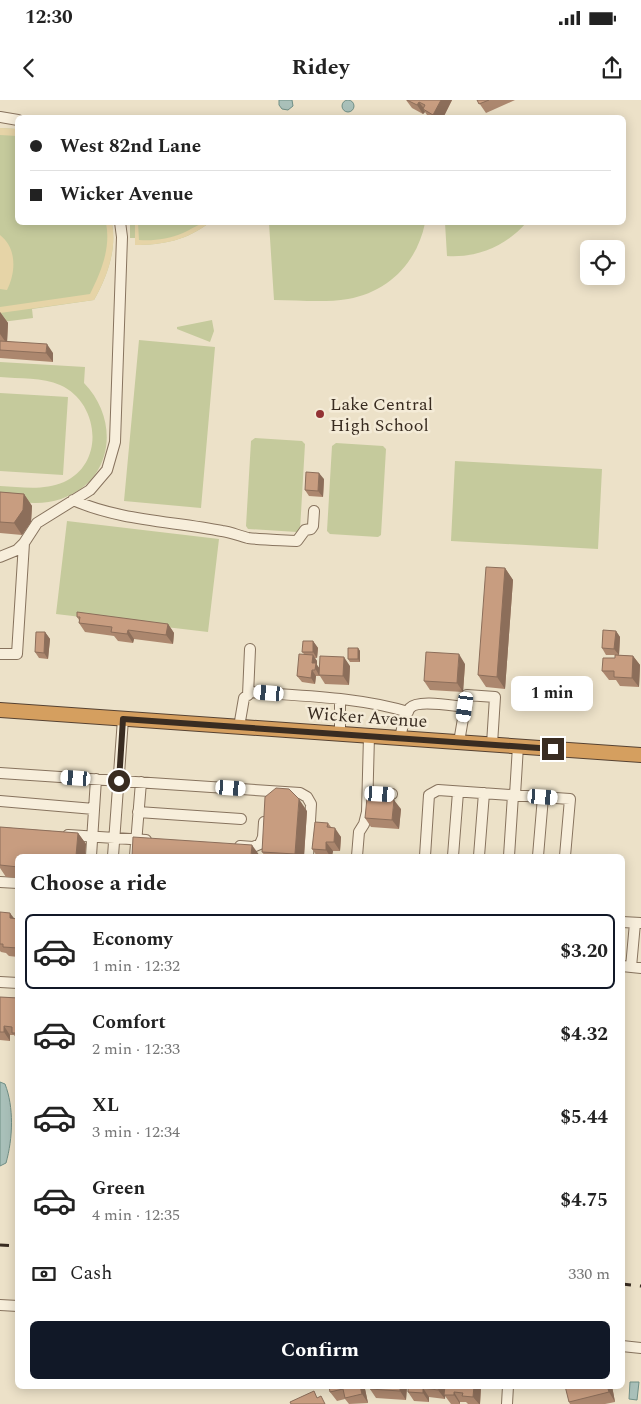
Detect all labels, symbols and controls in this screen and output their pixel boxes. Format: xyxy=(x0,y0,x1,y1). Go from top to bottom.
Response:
text: 12:30 xyxy=(25,3,73,32)
text: Ridey xyxy=(292,51,349,84)
icon: back xyxy=(15,54,43,82)
icon: share xyxy=(598,54,626,82)
text: West 82nd Lane xyxy=(60,132,201,161)
text: Wicker Avenue xyxy=(60,180,193,209)
map controls xyxy=(580,240,625,285)
button: locate xyxy=(580,240,625,285)
place label: Lake Central High School xyxy=(330,391,433,439)
marker: Lake Central High School xyxy=(314,408,326,420)
callout: 1 min xyxy=(512,676,594,712)
text: 1 min xyxy=(531,681,573,705)
car xyxy=(253,684,284,702)
car xyxy=(455,691,474,723)
street label: Wicker Avenue xyxy=(306,700,428,735)
route end xyxy=(542,738,564,760)
car xyxy=(60,769,91,787)
route start xyxy=(108,770,130,792)
car xyxy=(215,779,246,797)
car xyxy=(364,786,395,802)
car xyxy=(527,788,558,806)
text: Choose a ride xyxy=(30,867,167,900)
text: Economy xyxy=(92,925,173,954)
icon: car xyxy=(32,929,77,974)
text: $3.20 xyxy=(560,937,608,966)
text: 1 min · 12:32 xyxy=(92,954,180,978)
text: Comfort xyxy=(92,1008,166,1037)
icon: car xyxy=(32,1012,77,1057)
text: $4.32 xyxy=(560,1020,608,1049)
text: 2 min · 12:33 xyxy=(92,1037,180,1061)
text: XL xyxy=(92,1091,119,1120)
icon: car xyxy=(32,1095,77,1140)
text: $5.44 xyxy=(560,1103,608,1132)
text: 3 min · 12:34 xyxy=(92,1120,180,1144)
text: Green xyxy=(92,1174,145,1203)
icon: car xyxy=(32,1178,77,1223)
text: $4.75 xyxy=(560,1186,608,1215)
text: 4 min · 12:35 xyxy=(92,1203,180,1227)
text: Cash xyxy=(70,1259,112,1288)
icon: cash xyxy=(30,1260,58,1288)
text: 330 m xyxy=(568,1262,610,1286)
button: Confirm xyxy=(30,1321,610,1379)

